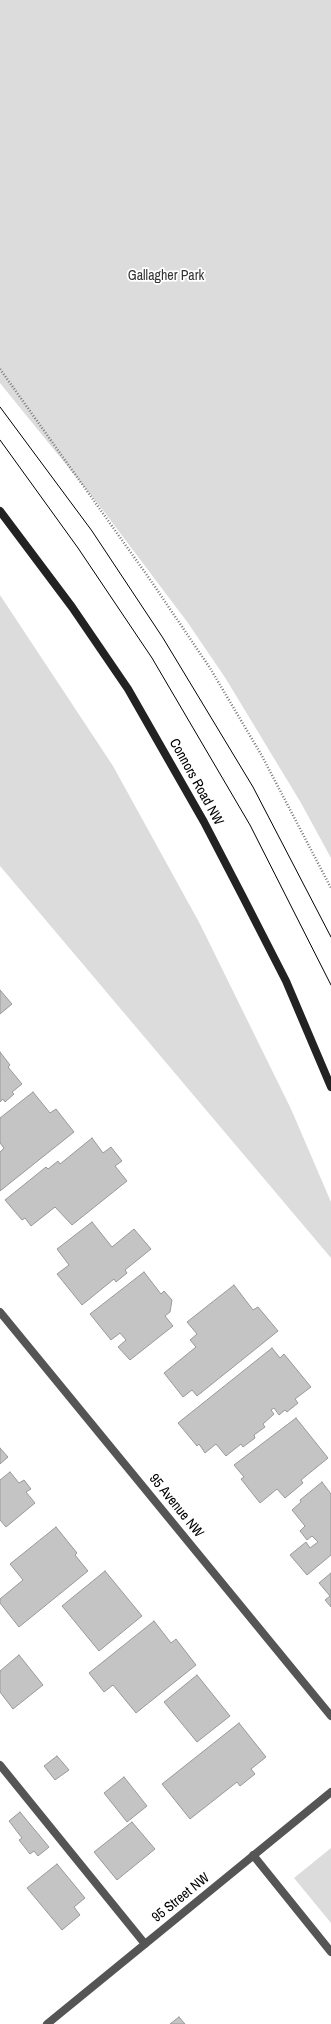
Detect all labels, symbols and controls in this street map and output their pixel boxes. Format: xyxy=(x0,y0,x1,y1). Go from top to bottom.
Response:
park label: Gallagher Park xyxy=(128,268,204,284)
street label: Connors Road NW xyxy=(165,736,227,828)
street label: 95 Avenue NW xyxy=(145,1471,207,1541)
street label: 95 Street NW xyxy=(149,1870,213,1926)

